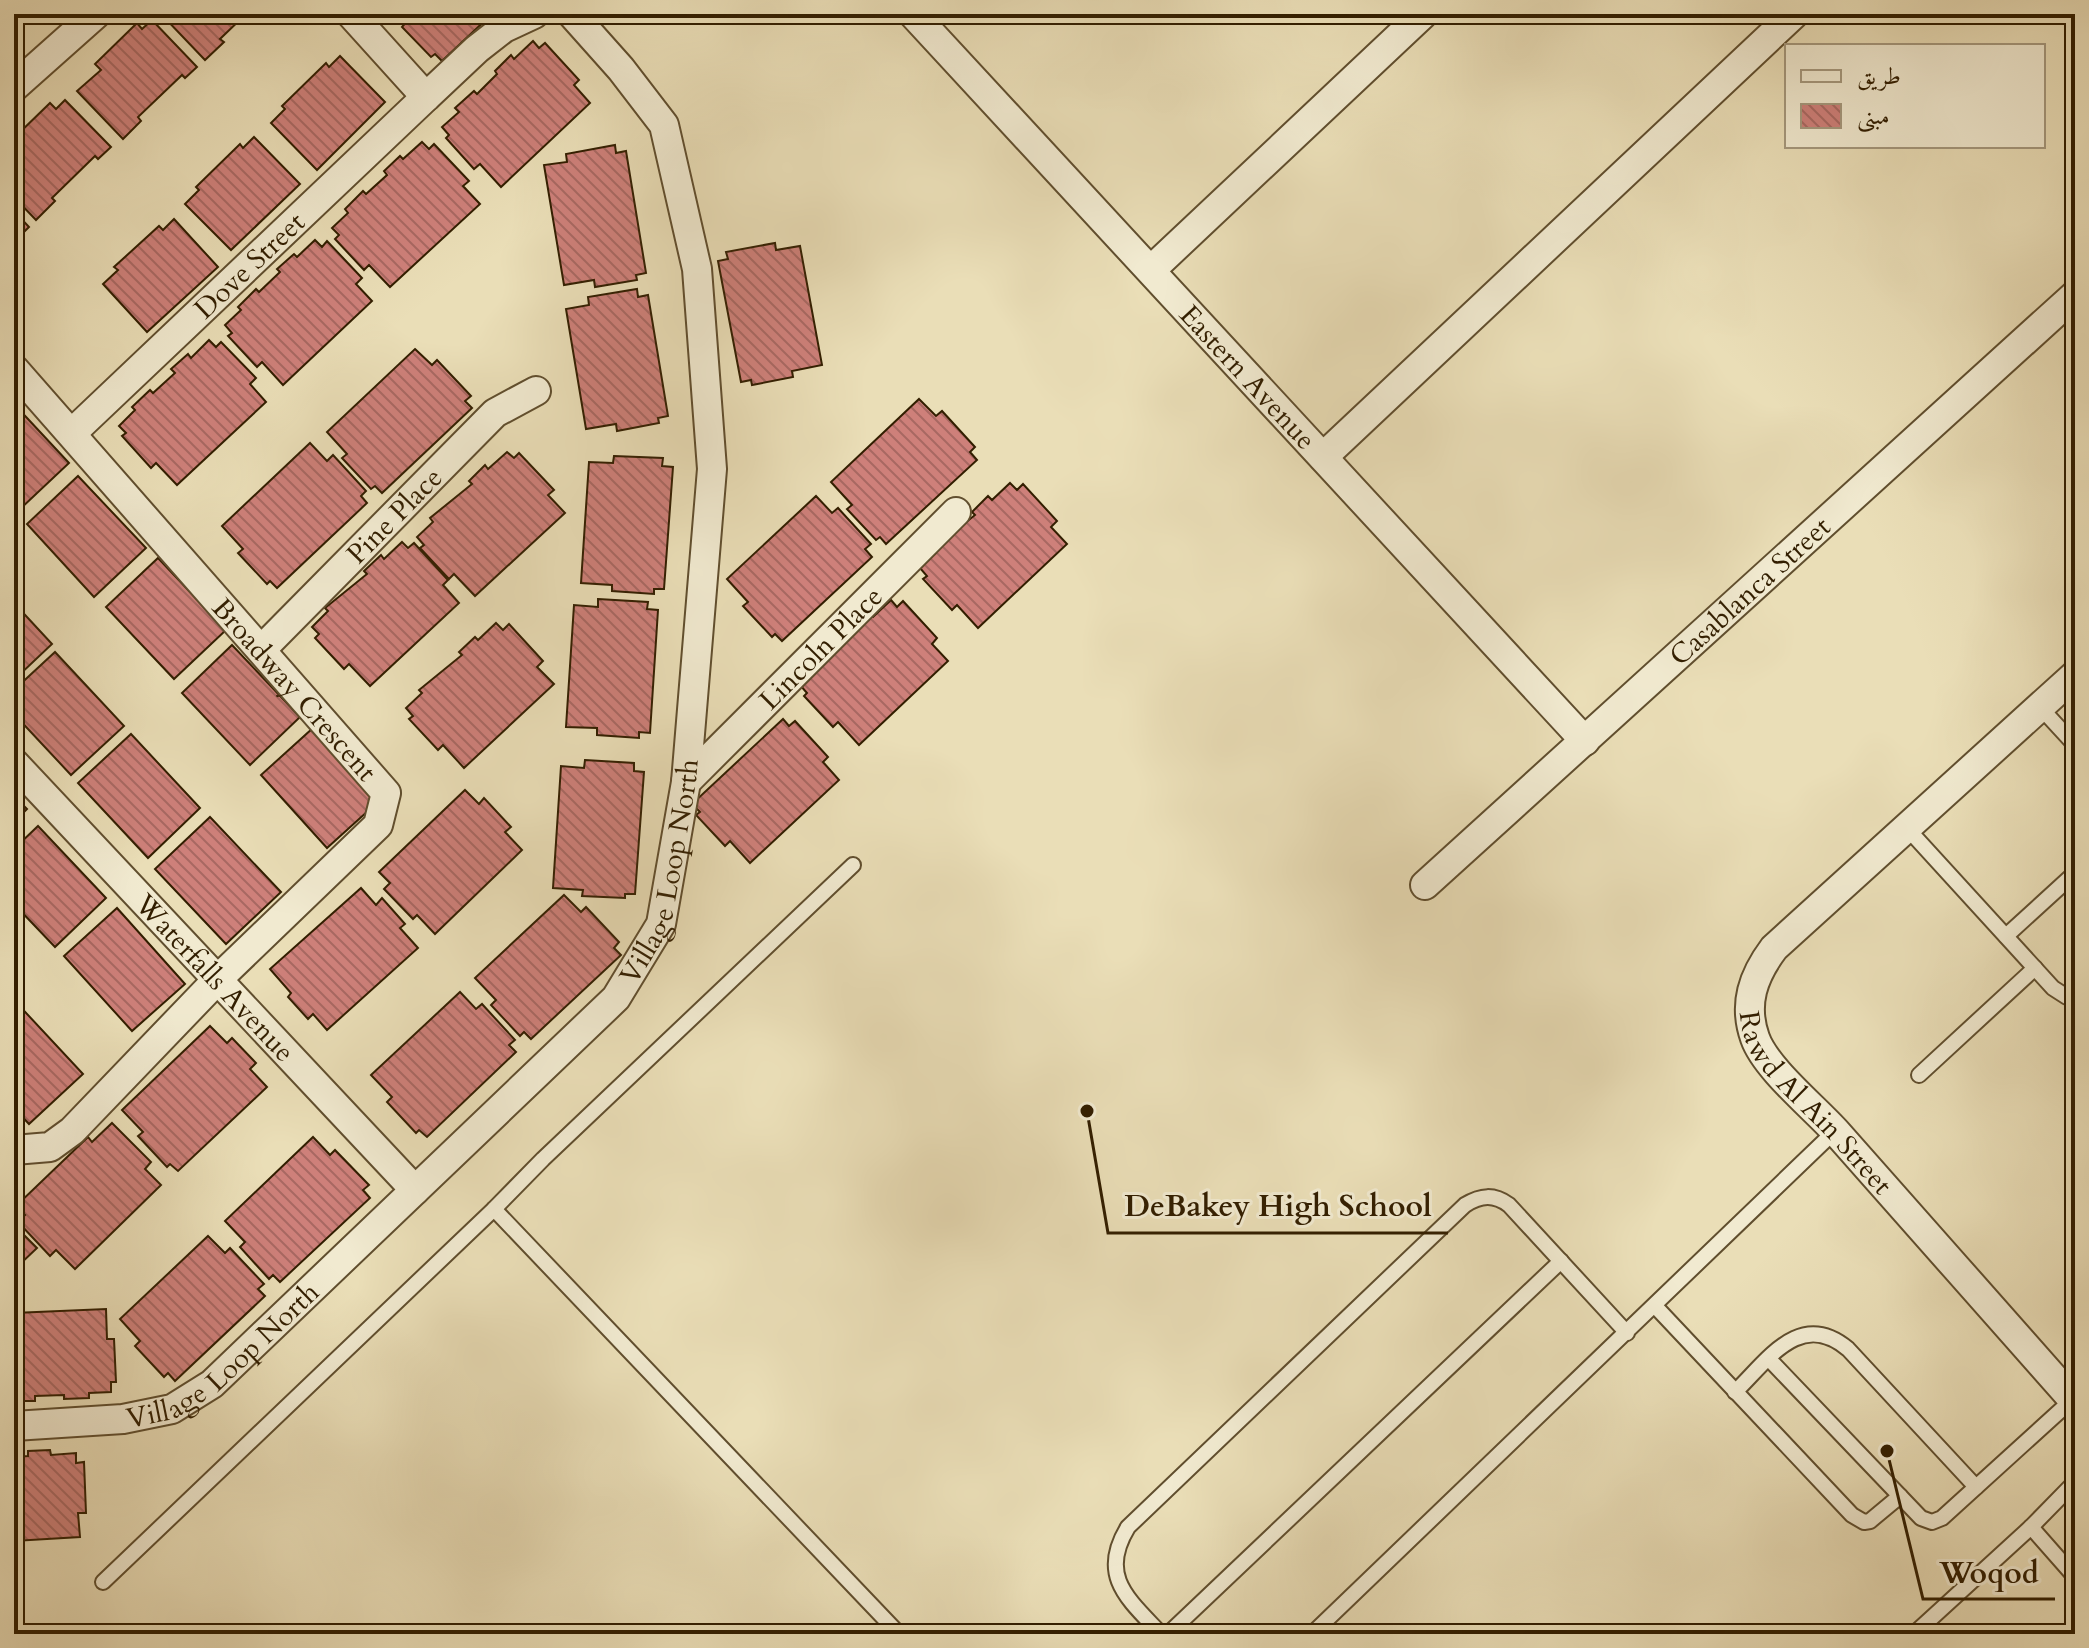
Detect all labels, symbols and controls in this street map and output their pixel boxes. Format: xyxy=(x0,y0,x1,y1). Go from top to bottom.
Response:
legend xyxy=(1785,44,2045,148)
text: طريق xyxy=(1857,60,1901,93)
text: مبنى xyxy=(1857,100,1890,133)
street label: Dove Street xyxy=(186,204,314,328)
street label: Eastern Avenue xyxy=(1171,297,1324,458)
street label: Pine Place xyxy=(338,459,451,573)
street label: Casablanca Street xyxy=(1661,508,1839,674)
street label: Lincoln Place xyxy=(751,578,891,719)
street label: Broadway Crescent xyxy=(203,590,385,790)
street label: Village Loop North xyxy=(611,758,708,991)
street label: Waterfalls Avenue xyxy=(126,885,303,1070)
street label: Rawd Al Ain Street xyxy=(1729,1008,1901,1203)
callout: DeBakey High School xyxy=(1108,1179,1448,1233)
text: DeBakey High School xyxy=(1124,1186,1432,1227)
street label: Village Loop North xyxy=(123,1274,327,1438)
callout: Woqod xyxy=(1923,1545,2055,1599)
text: Woqod xyxy=(1938,1553,2039,1594)

